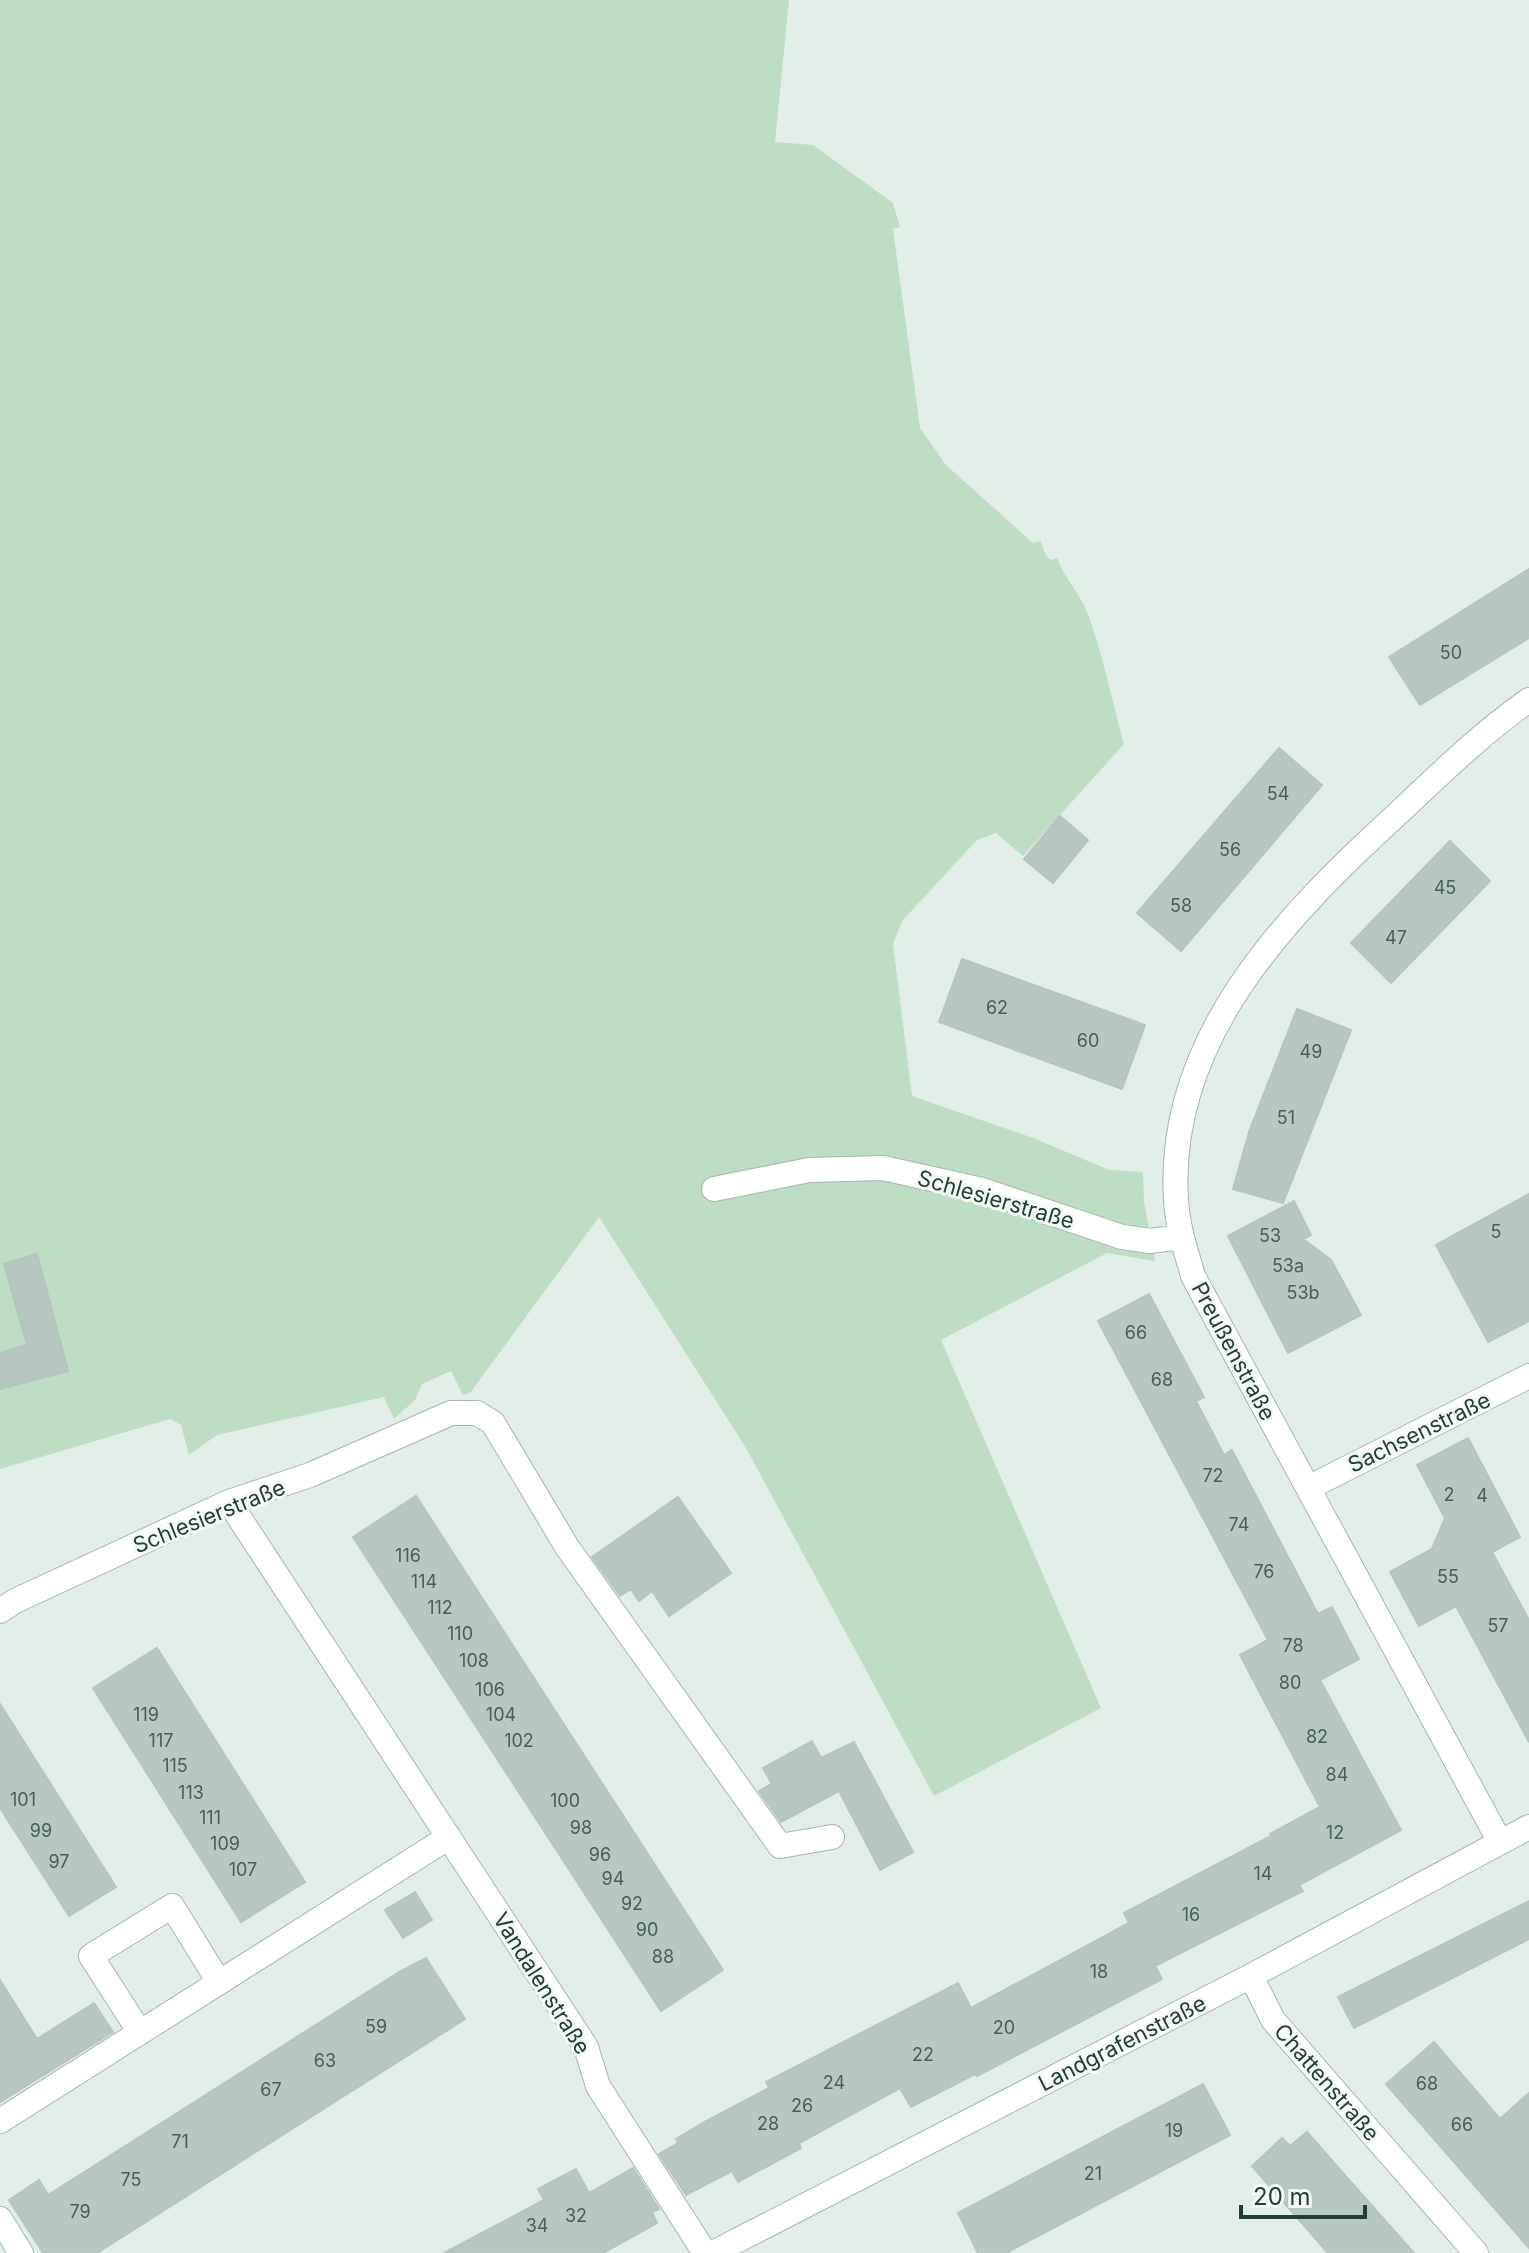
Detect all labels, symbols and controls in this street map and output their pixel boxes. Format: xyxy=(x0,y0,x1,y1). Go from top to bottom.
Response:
house number: 50 xyxy=(1440,642,1462,663)
house number: 54 xyxy=(1267,783,1289,804)
house number: 56 xyxy=(1219,839,1241,860)
house number: 45 xyxy=(1434,877,1456,898)
house number: 58 xyxy=(1170,895,1192,916)
house number: 47 xyxy=(1385,927,1407,948)
house number: 62 xyxy=(986,997,1008,1018)
house number: 60 xyxy=(1077,1030,1099,1051)
house number: 49 xyxy=(1300,1041,1322,1062)
house number: 51 xyxy=(1277,1107,1295,1128)
street label: Schlesierstraße xyxy=(915,1164,1077,1234)
house number: 5 xyxy=(1491,1221,1501,1242)
house number: 53 xyxy=(1259,1225,1281,1246)
house number: 53a xyxy=(1272,1255,1304,1276)
street label: Preußenstraße xyxy=(1187,1277,1281,1425)
house number: 53b xyxy=(1286,1282,1320,1303)
house number: 66 xyxy=(1125,1322,1147,1343)
house number: 68 xyxy=(1151,1369,1173,1390)
street label: Sachsenstraße xyxy=(1344,1386,1494,1478)
house number: 72 xyxy=(1202,1465,1224,1486)
street label: Schlesierstraße xyxy=(129,1474,289,1558)
house number: 2 xyxy=(1444,1484,1454,1505)
house number: 4 xyxy=(1476,1485,1488,1506)
house number: 74 xyxy=(1229,1514,1249,1535)
house number: 116 xyxy=(395,1545,421,1566)
house number: 76 xyxy=(1253,1561,1275,1582)
house number: 55 xyxy=(1437,1566,1459,1587)
house number: 114 xyxy=(411,1571,437,1592)
house number: 112 xyxy=(427,1597,453,1618)
house number: 57 xyxy=(1487,1615,1509,1636)
house number: 110 xyxy=(447,1623,473,1644)
house number: 78 xyxy=(1282,1635,1304,1656)
house number: 108 xyxy=(459,1650,489,1671)
house number: 80 xyxy=(1279,1672,1301,1693)
house number: 106 xyxy=(475,1679,505,1700)
house number: 119 xyxy=(133,1704,159,1725)
house number: 104 xyxy=(486,1704,516,1725)
house number: 82 xyxy=(1306,1726,1328,1747)
house number: 117 xyxy=(149,1730,173,1751)
house number: 102 xyxy=(504,1730,534,1751)
house number: 115 xyxy=(162,1755,188,1776)
house number: 84 xyxy=(1326,1764,1348,1785)
house number: 113 xyxy=(178,1782,204,1803)
house number: 101 xyxy=(10,1789,36,1810)
house number: 100 xyxy=(550,1790,580,1811)
house number: 111 xyxy=(199,1807,221,1828)
house number: 98 xyxy=(570,1817,592,1838)
house number: 99 xyxy=(30,1820,52,1841)
house number: 12 xyxy=(1326,1822,1344,1843)
house number: 109 xyxy=(210,1833,240,1854)
house number: 96 xyxy=(589,1844,611,1865)
house number: 97 xyxy=(49,1851,70,1872)
house number: 107 xyxy=(229,1859,257,1880)
house number: 14 xyxy=(1254,1863,1272,1884)
house number: 94 xyxy=(602,1868,624,1889)
house number: 92 xyxy=(621,1893,643,1914)
house number: 16 xyxy=(1182,1904,1200,1925)
street label: Vandalenstraße xyxy=(488,1907,596,2059)
house number: 90 xyxy=(636,1919,658,1940)
house number: 88 xyxy=(652,1946,674,1967)
house number: 18 xyxy=(1090,1961,1108,1982)
street label: Landgrafenstraße xyxy=(1034,1990,1210,2096)
house number: 59 xyxy=(365,2016,387,2037)
house number: 20 xyxy=(993,2017,1015,2038)
street label: Chattenstraße xyxy=(1269,2018,1385,2146)
house number: 22 xyxy=(912,2044,934,2065)
house number: 63 xyxy=(314,2050,336,2071)
house number: 24 xyxy=(823,2072,845,2093)
house number: 68 xyxy=(1416,2073,1438,2094)
house number: 67 xyxy=(260,2079,282,2100)
house number: 26 xyxy=(791,2095,813,2116)
house number: 28 xyxy=(757,2113,779,2134)
house number: 66 xyxy=(1451,2114,1473,2135)
house number: 19 xyxy=(1165,2120,1183,2141)
house number: 71 xyxy=(171,2131,189,2152)
house number: 21 xyxy=(1084,2163,1102,2184)
house number: 75 xyxy=(121,2169,141,2190)
scale bar xyxy=(1241,2169,1365,2219)
text: 20 m xyxy=(1253,2182,1311,2211)
house number: 79 xyxy=(69,2201,91,2222)
house number: 32 xyxy=(565,2205,587,2226)
house number: 34 xyxy=(526,2215,548,2236)

